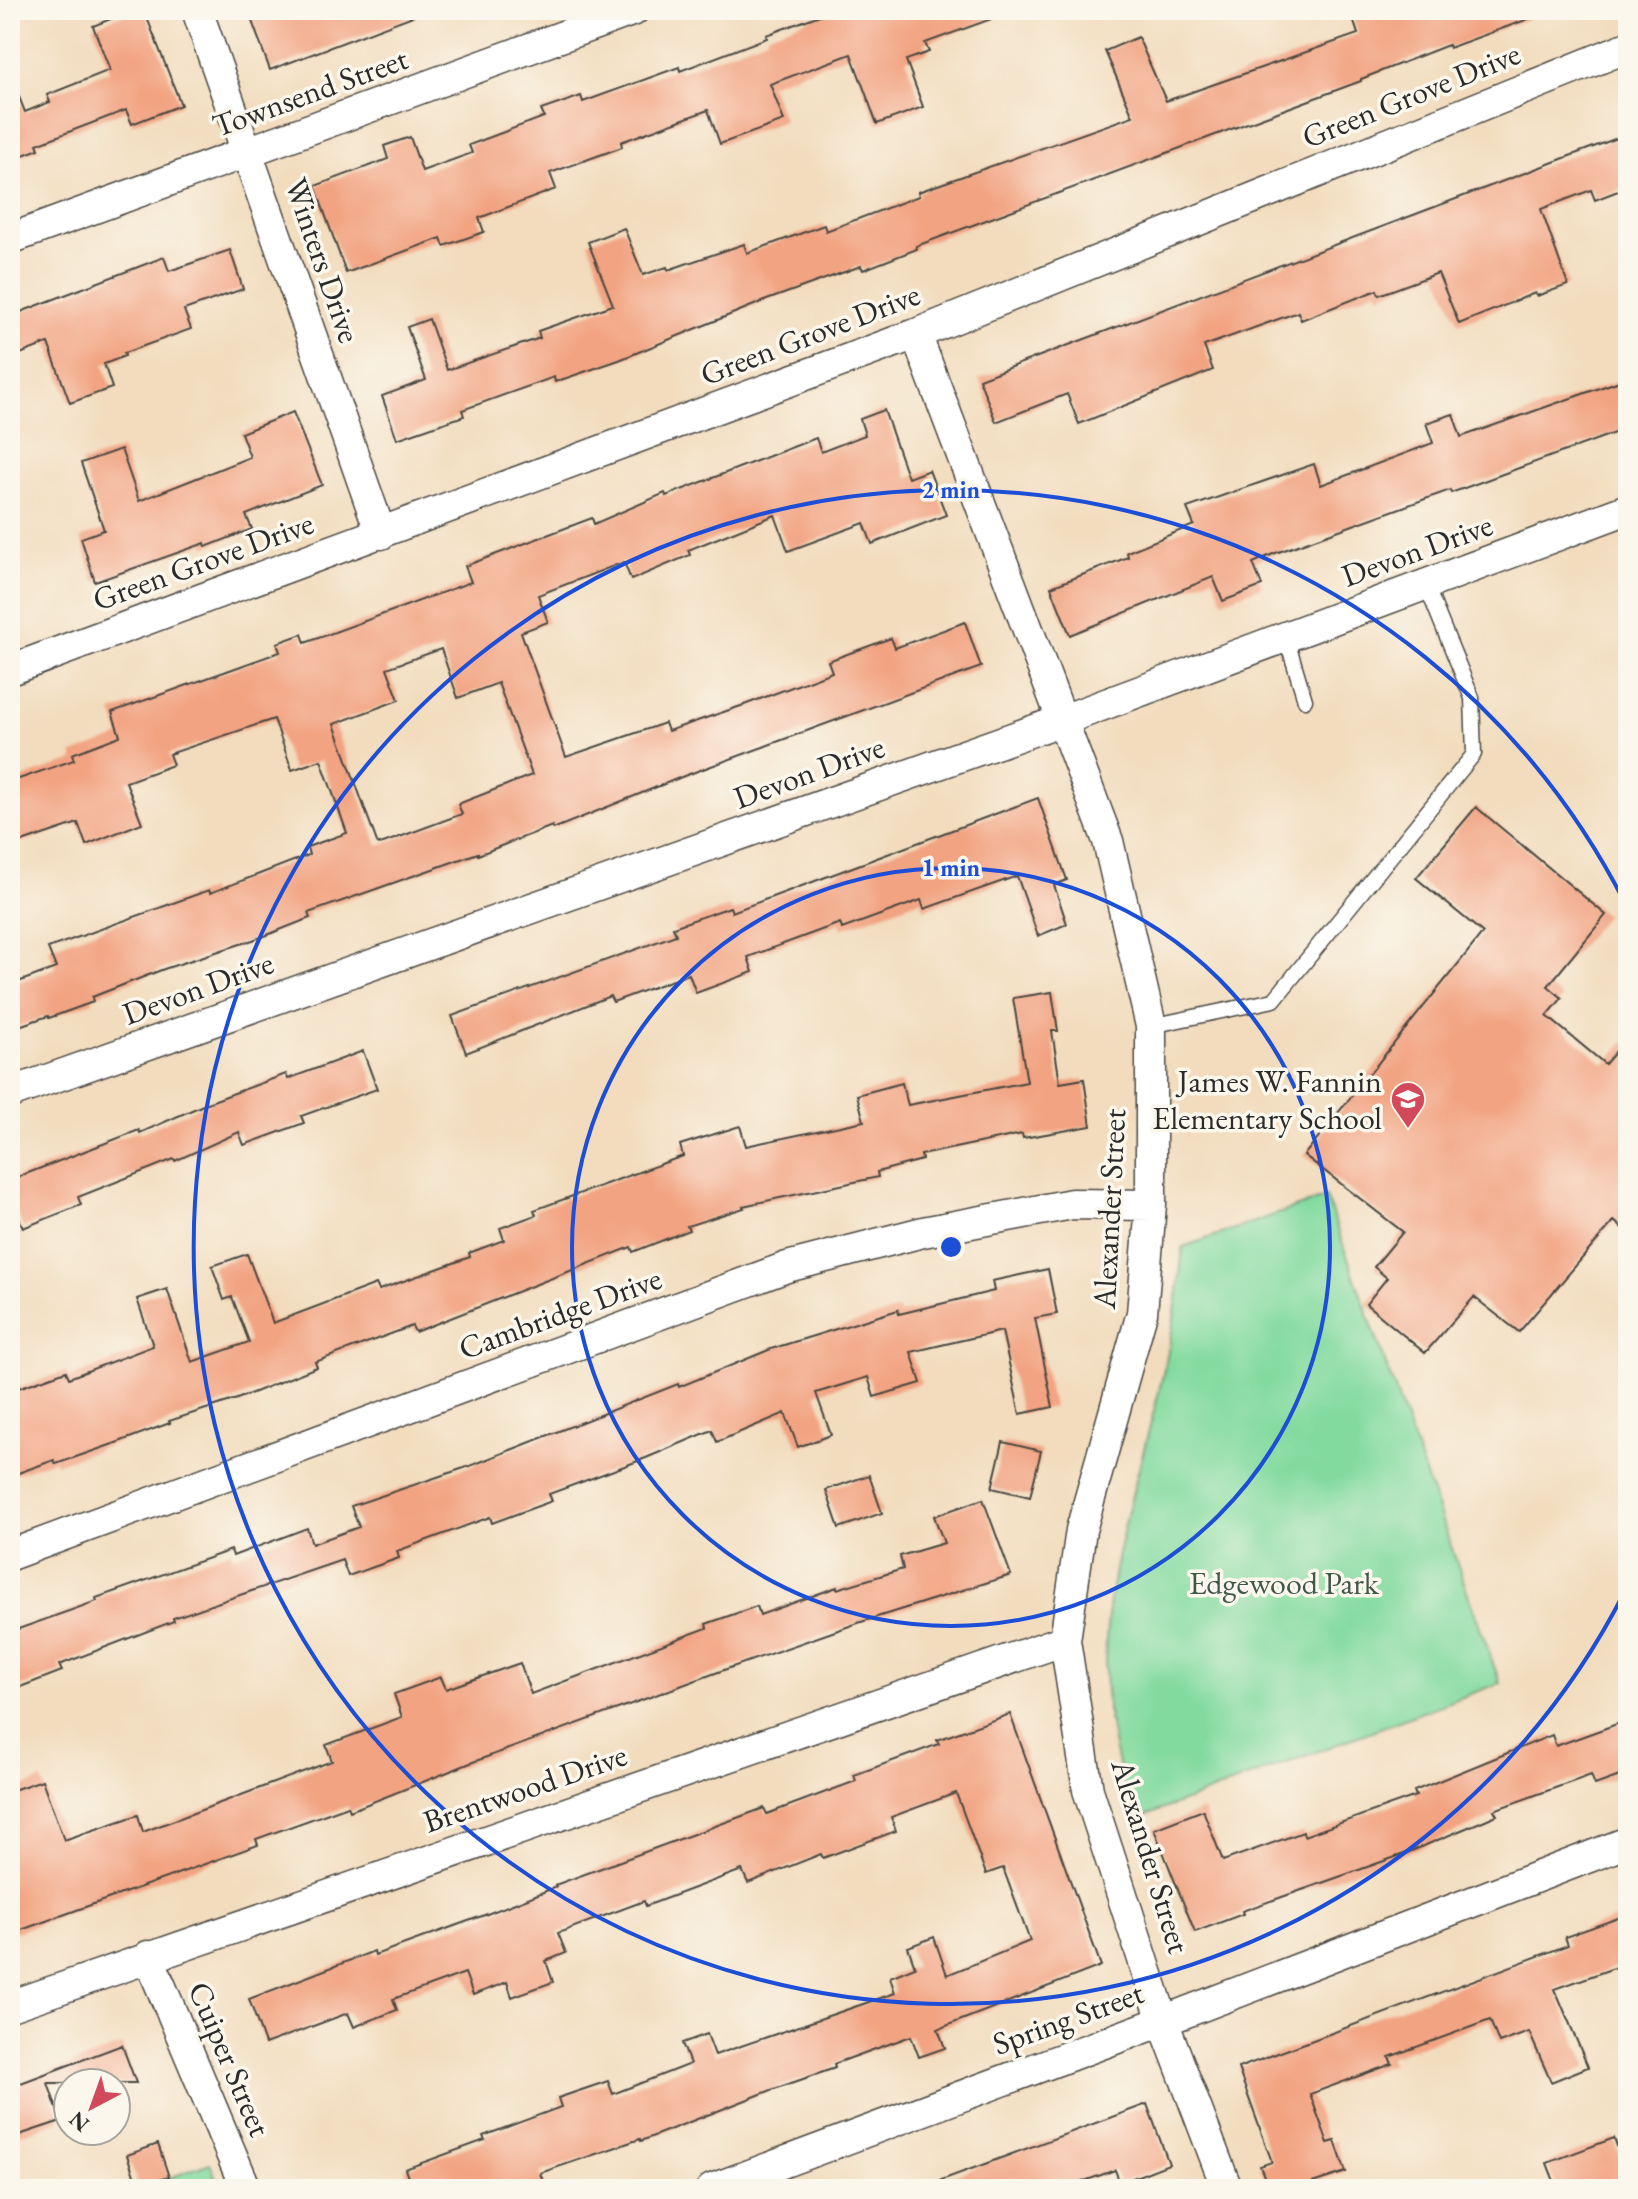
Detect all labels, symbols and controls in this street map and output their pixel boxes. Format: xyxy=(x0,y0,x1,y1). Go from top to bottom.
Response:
street label: Green Grove Drive xyxy=(1296,32,1526,158)
street label: Townsend Street xyxy=(207,37,413,147)
street label: Winters Drive xyxy=(275,172,371,348)
street label: Green Grove Drive xyxy=(694,273,926,395)
text: 2 min xyxy=(922,474,981,505)
street label: Green Grove Drive xyxy=(87,502,319,620)
street label: Devon Drive xyxy=(1336,503,1498,597)
street label: Devon Drive xyxy=(728,725,890,819)
text: 1 min xyxy=(922,852,981,883)
street label: Devon Drive xyxy=(117,941,279,1035)
place label: James W. Fannin Elementary School xyxy=(1152,1060,1382,1139)
school or university icon: James W. Fannin Elementary School xyxy=(1389,1080,1427,1130)
street label: Alexander Street xyxy=(1083,1108,1135,1311)
centre of rings xyxy=(937,1233,965,1261)
street label: Cambridge Drive xyxy=(453,1257,667,1369)
park label: Edgewood Park xyxy=(1189,1562,1380,1604)
street label: Brentwood Drive xyxy=(418,1734,632,1842)
street label: Alexander Street xyxy=(1101,1753,1200,1958)
street label: Spring Street xyxy=(987,1971,1149,2065)
street label: Cuiper Street xyxy=(179,1975,281,2143)
north arrow xyxy=(52,2067,132,2147)
text: N xyxy=(63,2105,95,2139)

